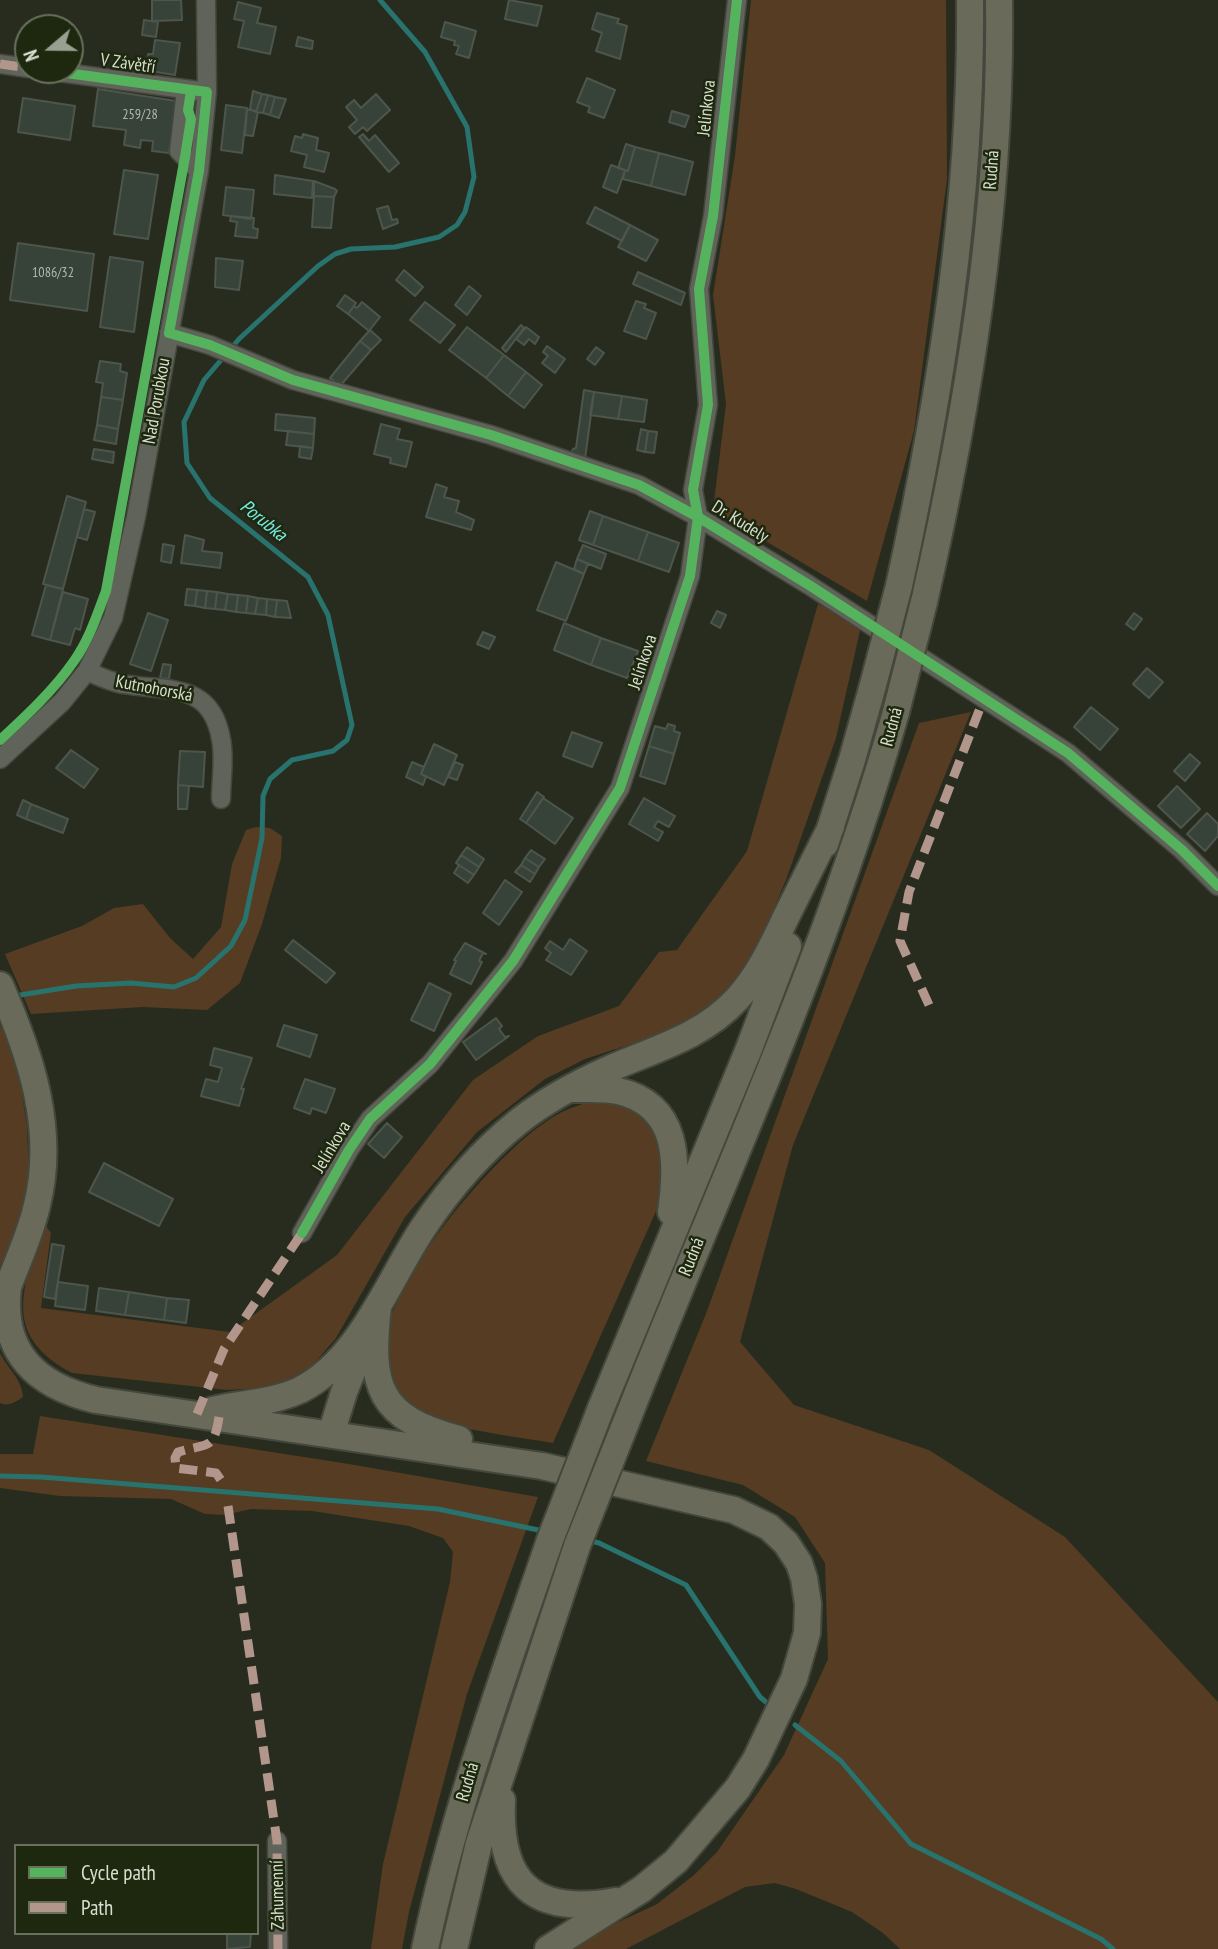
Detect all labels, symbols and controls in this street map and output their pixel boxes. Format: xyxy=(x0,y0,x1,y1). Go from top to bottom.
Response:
north arrow xyxy=(14,14,84,84)
text: N xyxy=(18,47,44,64)
street label: V Závětří xyxy=(99,49,157,79)
street label: Jelínkova xyxy=(693,79,721,137)
house number: 259/28 xyxy=(122,107,158,123)
street label: Rudná xyxy=(980,150,1004,190)
house number: 1086/32 xyxy=(32,265,74,281)
street label: Nad Porubkou xyxy=(139,356,175,446)
water label: Porubka xyxy=(235,495,291,547)
street label: Dr. Kudely xyxy=(708,496,772,548)
street label: Jelínkova xyxy=(624,632,662,692)
street label: Kutnohorská xyxy=(114,671,194,707)
street label: Rudná xyxy=(876,705,908,749)
street label: Jelínkova xyxy=(308,1117,356,1177)
street label: Rudná xyxy=(675,1235,709,1279)
street label: Rudná xyxy=(452,1760,484,1804)
legend xyxy=(14,1844,259,1935)
text: Cycle path xyxy=(81,1859,156,1886)
street label: Záhumenní xyxy=(267,1860,289,1930)
text: Path xyxy=(81,1894,113,1921)

